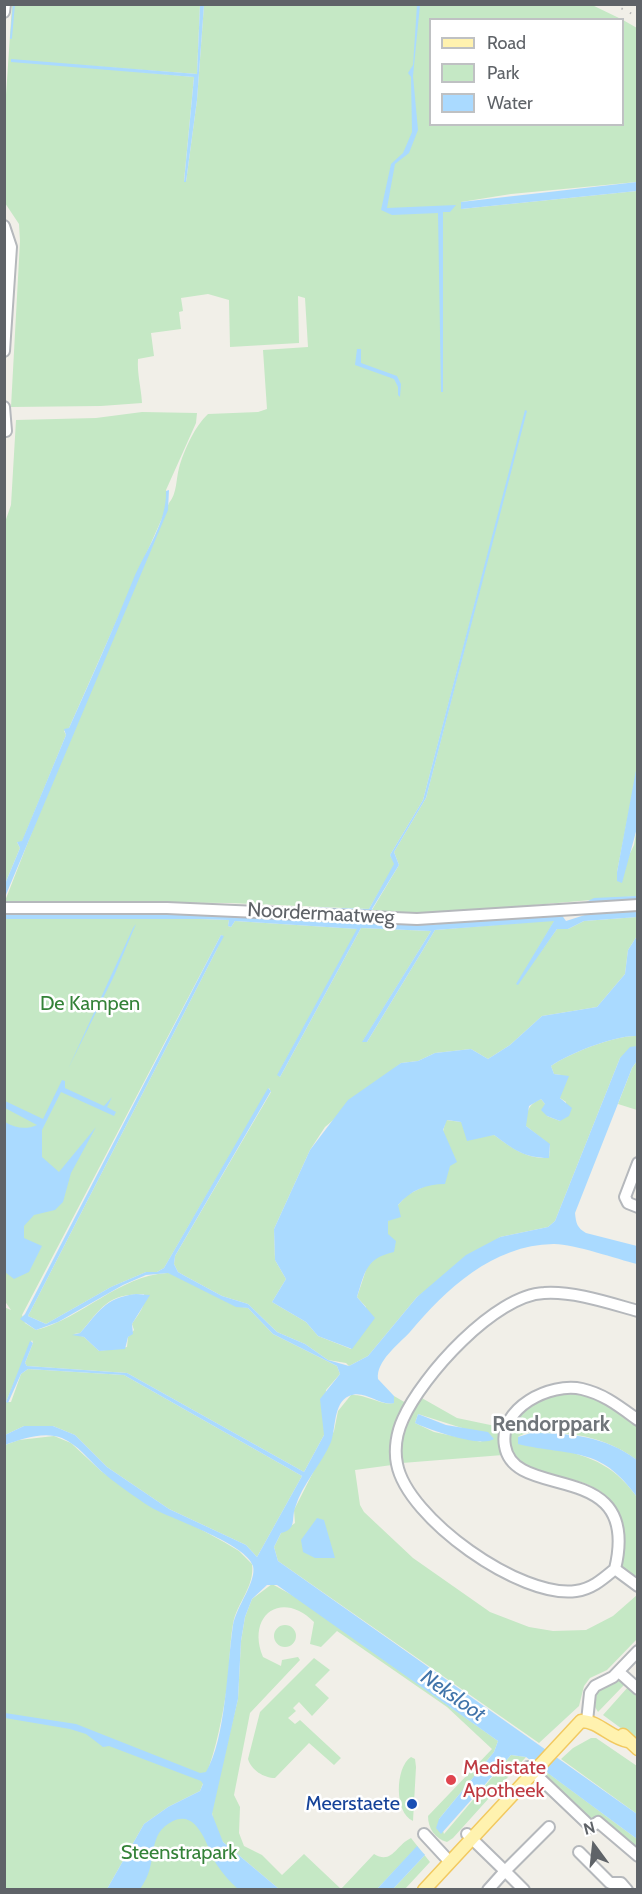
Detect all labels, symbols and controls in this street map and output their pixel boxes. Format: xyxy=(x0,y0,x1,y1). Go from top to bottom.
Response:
legend xyxy=(429,18,624,126)
text: Road xyxy=(487,32,526,54)
text: Park xyxy=(487,62,519,84)
text: Water xyxy=(487,92,533,114)
street label: Noordermaatweg xyxy=(247,898,395,930)
park label: De Kampen xyxy=(40,992,140,1016)
district label: Rendorppark xyxy=(492,1412,610,1438)
water label: Neksloot xyxy=(416,1665,490,1727)
place label: Medistate Apotheek xyxy=(463,1756,546,1803)
marker: Medistate Apotheek xyxy=(444,1773,458,1787)
place label: Meerstaete xyxy=(305,1792,400,1816)
marker: Meerstaete xyxy=(405,1797,419,1811)
north arrow xyxy=(564,1816,624,1876)
text: N xyxy=(581,1817,597,1839)
park label: Steenstrapark xyxy=(121,1841,237,1865)

